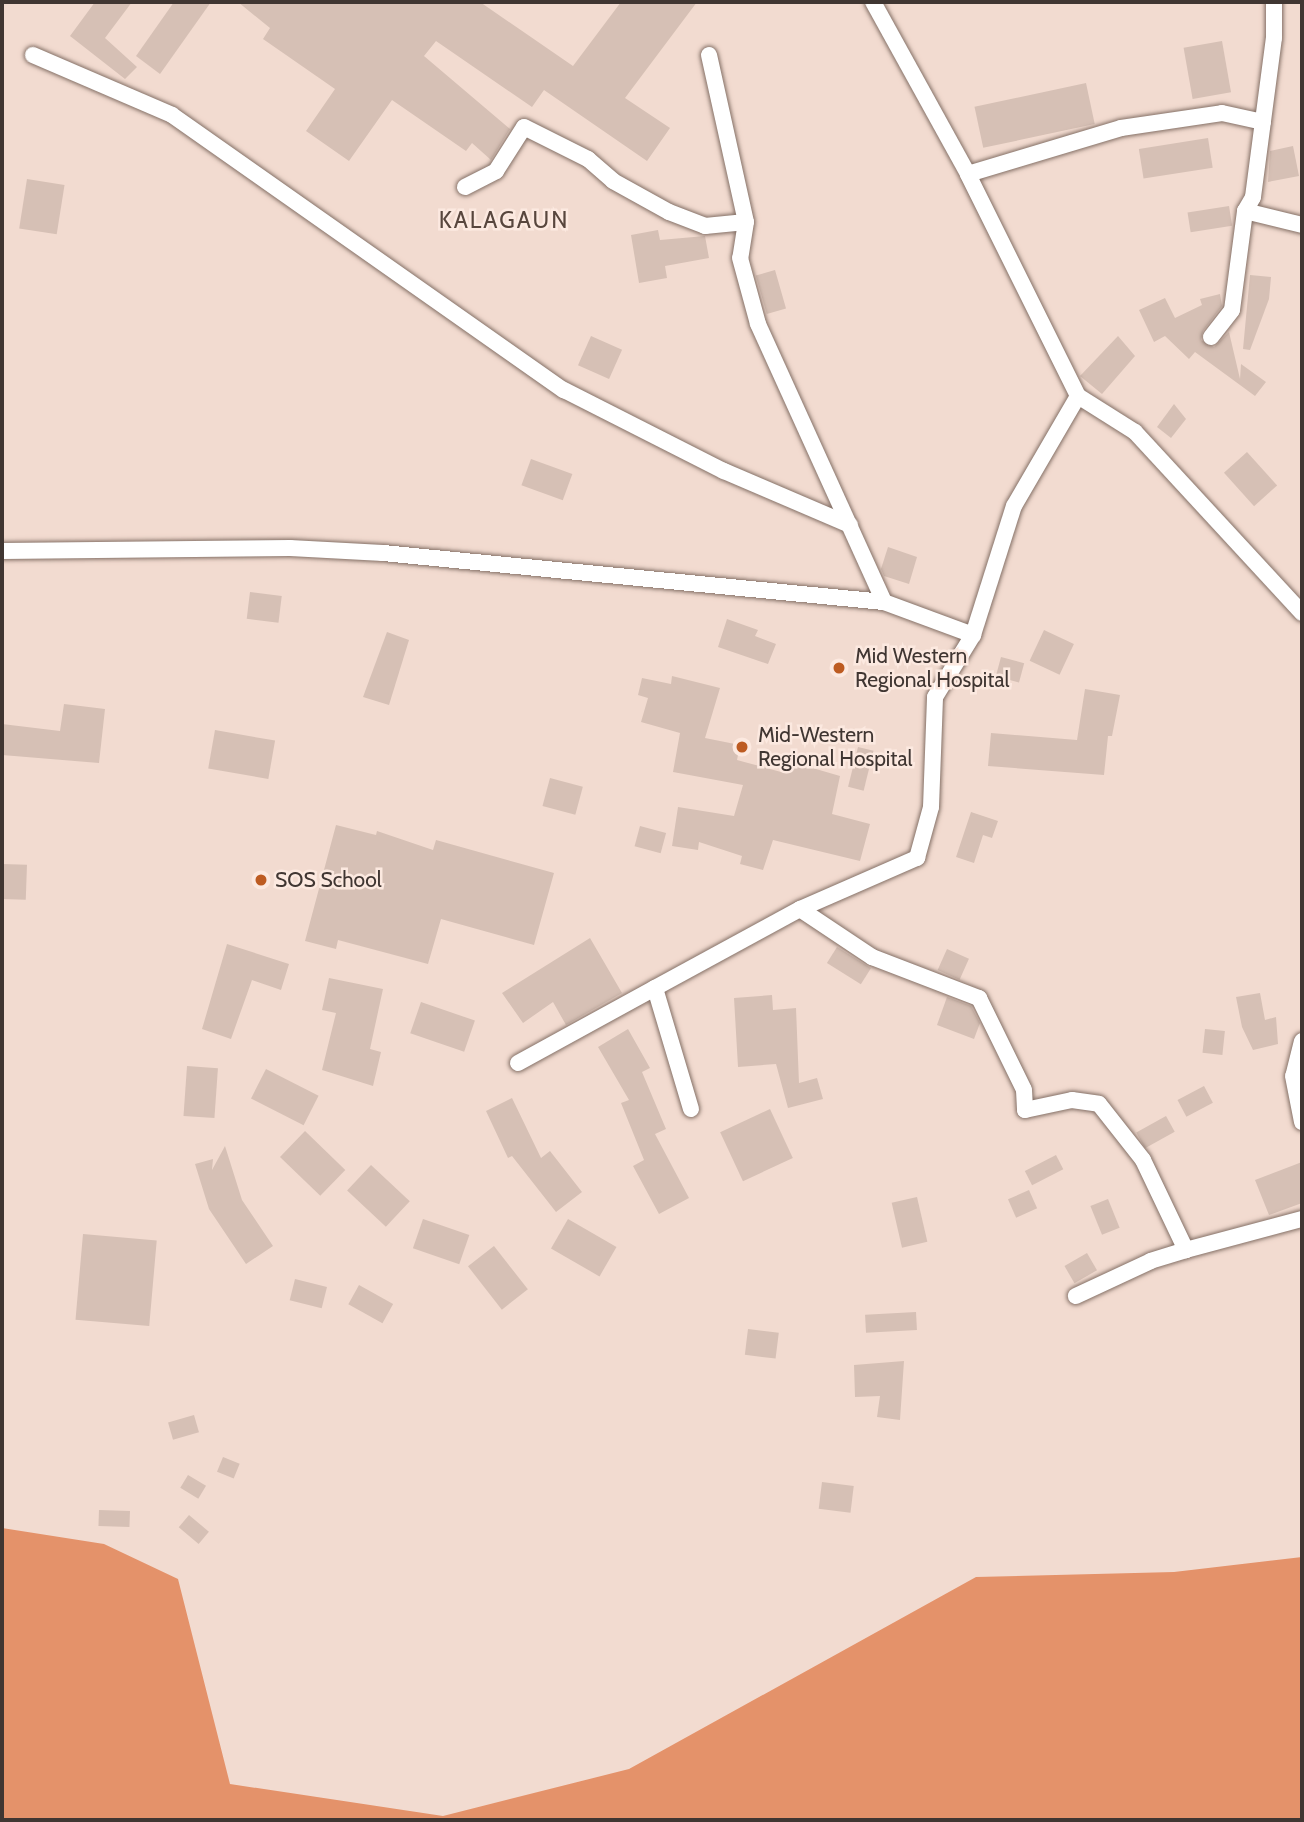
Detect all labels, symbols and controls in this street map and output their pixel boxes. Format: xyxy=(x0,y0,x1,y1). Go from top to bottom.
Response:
district label: KALAGAUN xyxy=(440,206,568,234)
place label: Mid Western Regional Hospital xyxy=(855,643,1009,693)
marker: Mid Western Regional Hospital xyxy=(829,658,849,678)
place label: Mid-Western Regional Hospital xyxy=(758,722,912,772)
marker: Mid-Western Regional Hospital xyxy=(732,737,752,757)
place label: SOS School xyxy=(275,867,382,893)
marker: SOS School xyxy=(253,872,269,888)

